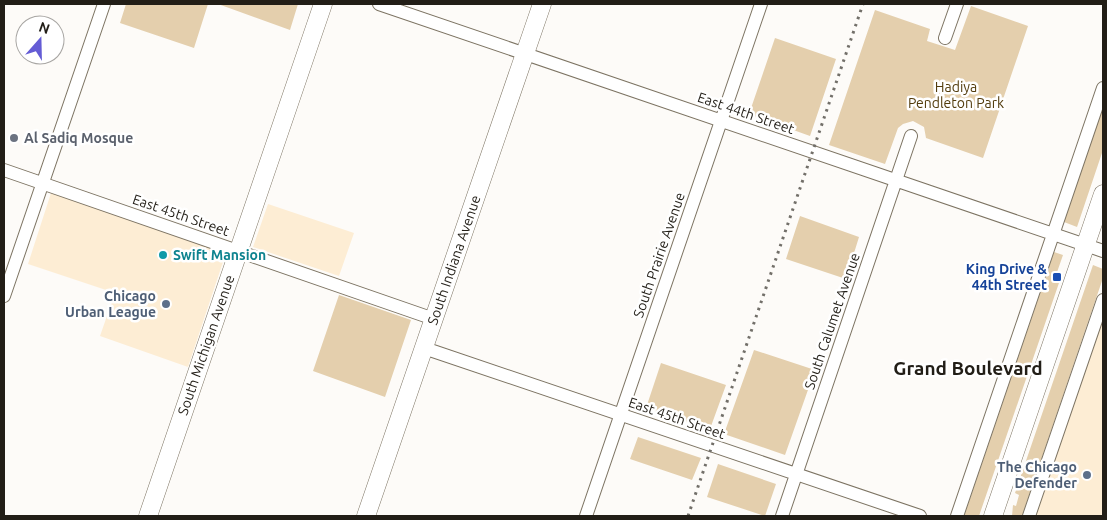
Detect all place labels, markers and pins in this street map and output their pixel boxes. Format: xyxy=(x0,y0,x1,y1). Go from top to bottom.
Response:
place label: Al Sadiq Mosque xyxy=(24,130,133,146)
marker: Al Sadiq Mosque xyxy=(8,132,20,144)
place label: Swift Mansion xyxy=(173,247,266,263)
marker: Swift Mansion xyxy=(157,249,169,261)
place label: King Drive & 44th Street xyxy=(966,261,1047,293)
marker: King Drive & 44th Street xyxy=(1051,271,1063,283)
place label: Chicago Urban League xyxy=(65,288,156,320)
marker: Chicago Urban League xyxy=(160,298,172,310)
place label: The Chicago Defender xyxy=(997,459,1077,491)
marker: The Chicago Defender xyxy=(1081,469,1093,481)

